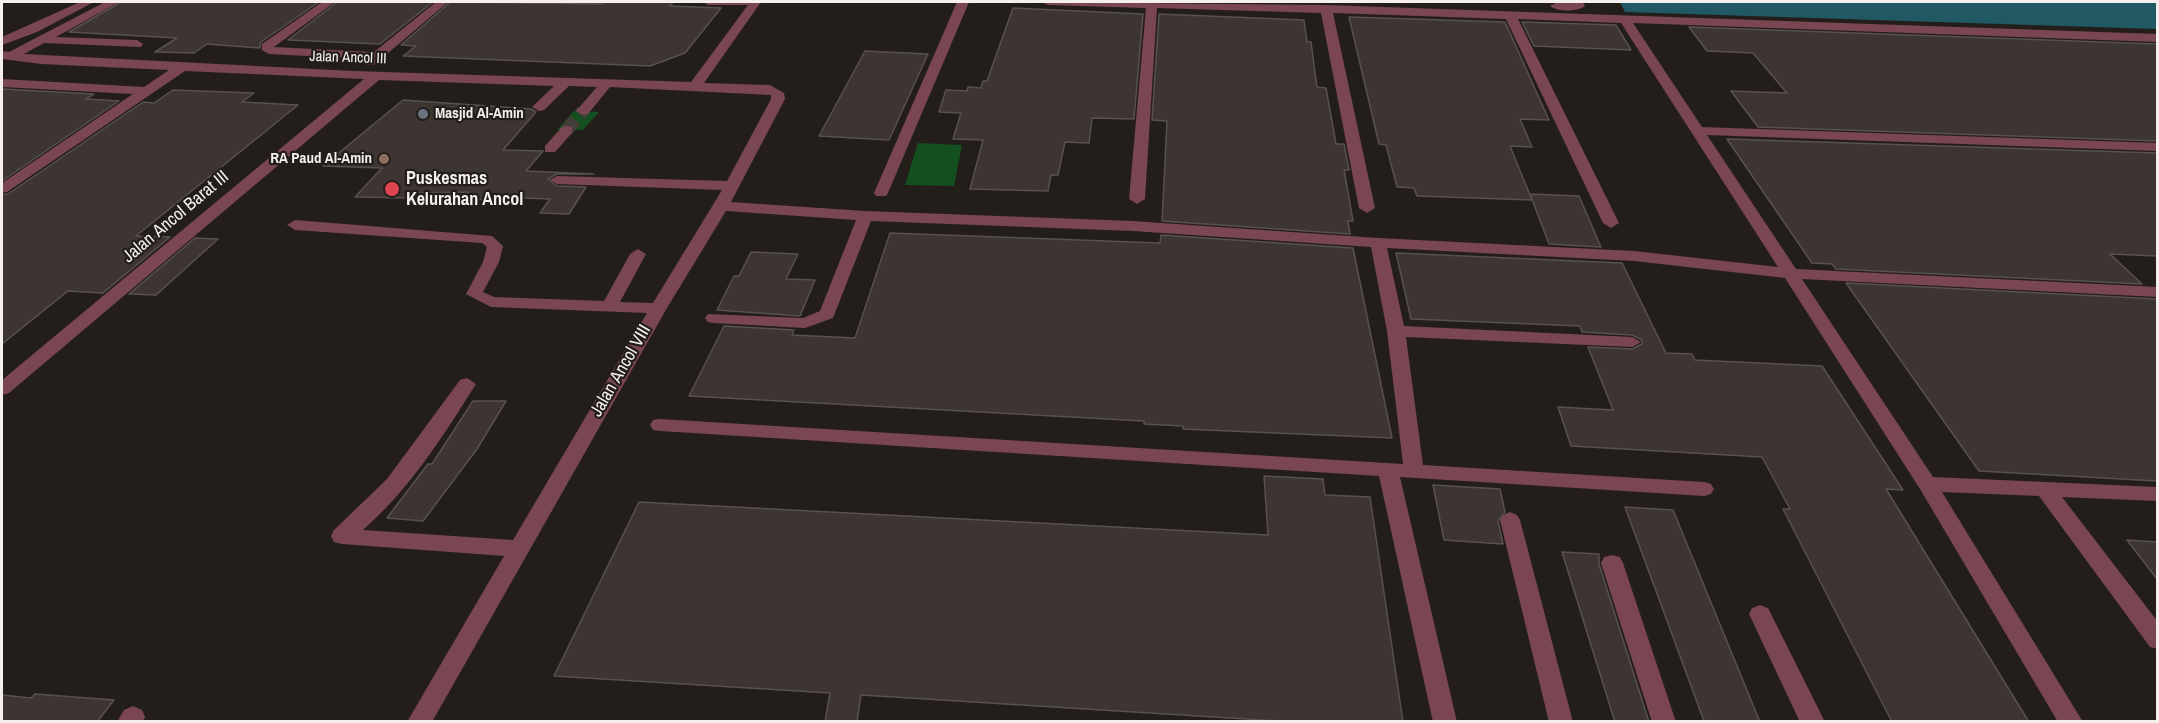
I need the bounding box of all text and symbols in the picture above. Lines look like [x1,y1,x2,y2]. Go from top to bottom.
street label: Jalan Ancol III [309,48,387,68]
place label: Masjid Al-Amin [435,105,524,123]
marker: Masjid Al-Amin [416,107,430,121]
place label: RA Paud Al-Amin [270,150,372,168]
marker: RA Paud Al-Amin [377,152,391,166]
street label: Jalan Ancol Barat III [118,166,234,268]
place label: Puskesmas Kelurahan Ancol [406,168,523,210]
marker: Puskesmas Kelurahan Ancol [383,180,401,198]
street label: Jalan Ancol VIII [586,321,656,421]

